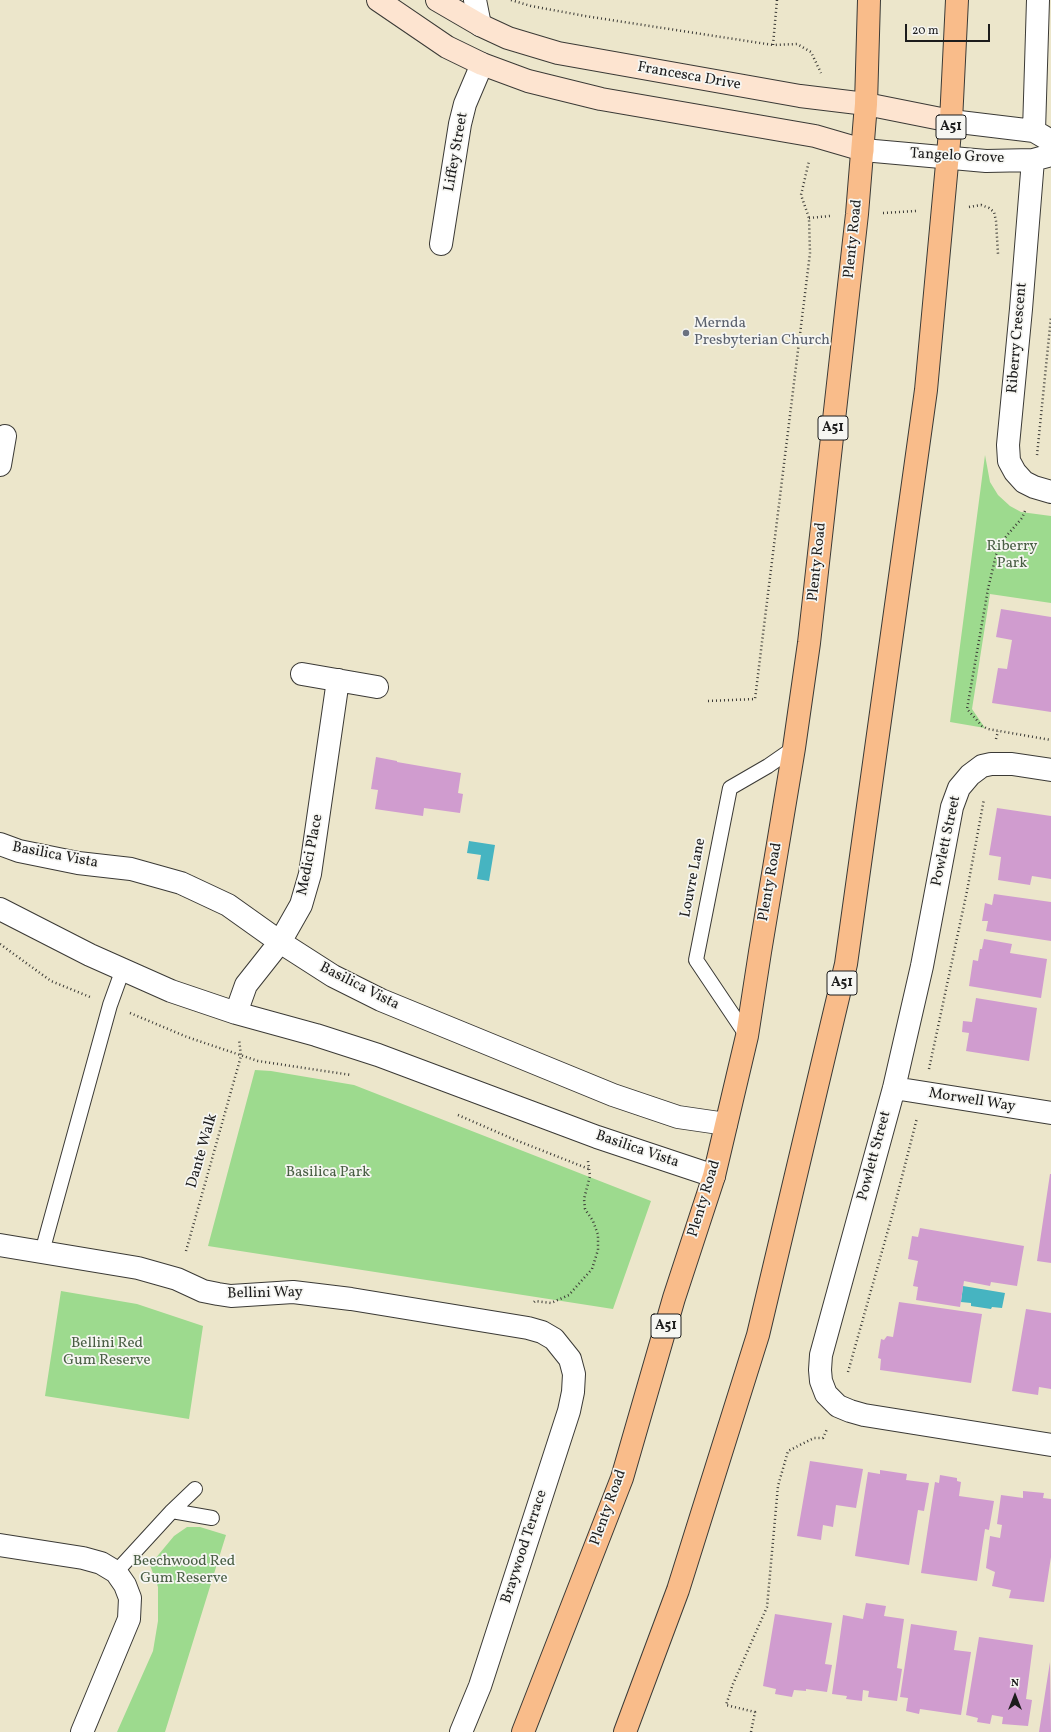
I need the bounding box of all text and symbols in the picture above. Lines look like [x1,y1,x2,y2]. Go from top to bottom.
scale bar [907,16,992,42]
text: 20 m [912,23,939,39]
street label: Francesca Drive [636,59,742,95]
street label: Liffey Street [441,111,473,193]
road number: A51 [936,115,966,139]
street label: Tangelo Grove [909,146,1005,168]
street label: Plenty Road [841,199,867,279]
street label: Riberry Crescent [1004,282,1032,394]
place label: Mernda Presbyterian Church [694,315,830,350]
marker: Mernda Presbyterian Church [681,328,691,338]
road number: A51 [818,416,848,440]
street label: Plenty Road [805,522,831,602]
park label: Riberry Park [987,538,1037,573]
street label: Powlett Street [929,794,965,888]
street label: Medici Place [294,813,328,897]
street label: Louvre Lane [677,837,711,919]
street label: Basilica Vista [11,839,99,873]
street label: Plenty Road [755,841,787,923]
street label: Basilica Vista [316,959,402,1015]
road number: A51 [827,971,857,995]
street label: Morwell Way [927,1085,1017,1117]
street label: Powlett Street [854,1109,896,1203]
street label: Dante Walk [184,1112,222,1190]
street label: Basilica Vista [593,1127,681,1173]
street label: Plenty Road [685,1158,725,1240]
park label: Basilica Park [286,1164,370,1182]
street label: Bellini Way [227,1284,303,1304]
road number: A51 [651,1314,681,1338]
park label: Bellini Red Gum Reserve [63,1335,151,1370]
street label: Plenty Road [587,1468,631,1548]
street label: Braywood Terrace [498,1488,552,1606]
park label: Beechwood Red Gum Reserve [133,1553,235,1588]
north arrow [995,1676,1035,1716]
text: N [1011,1676,1019,1691]

